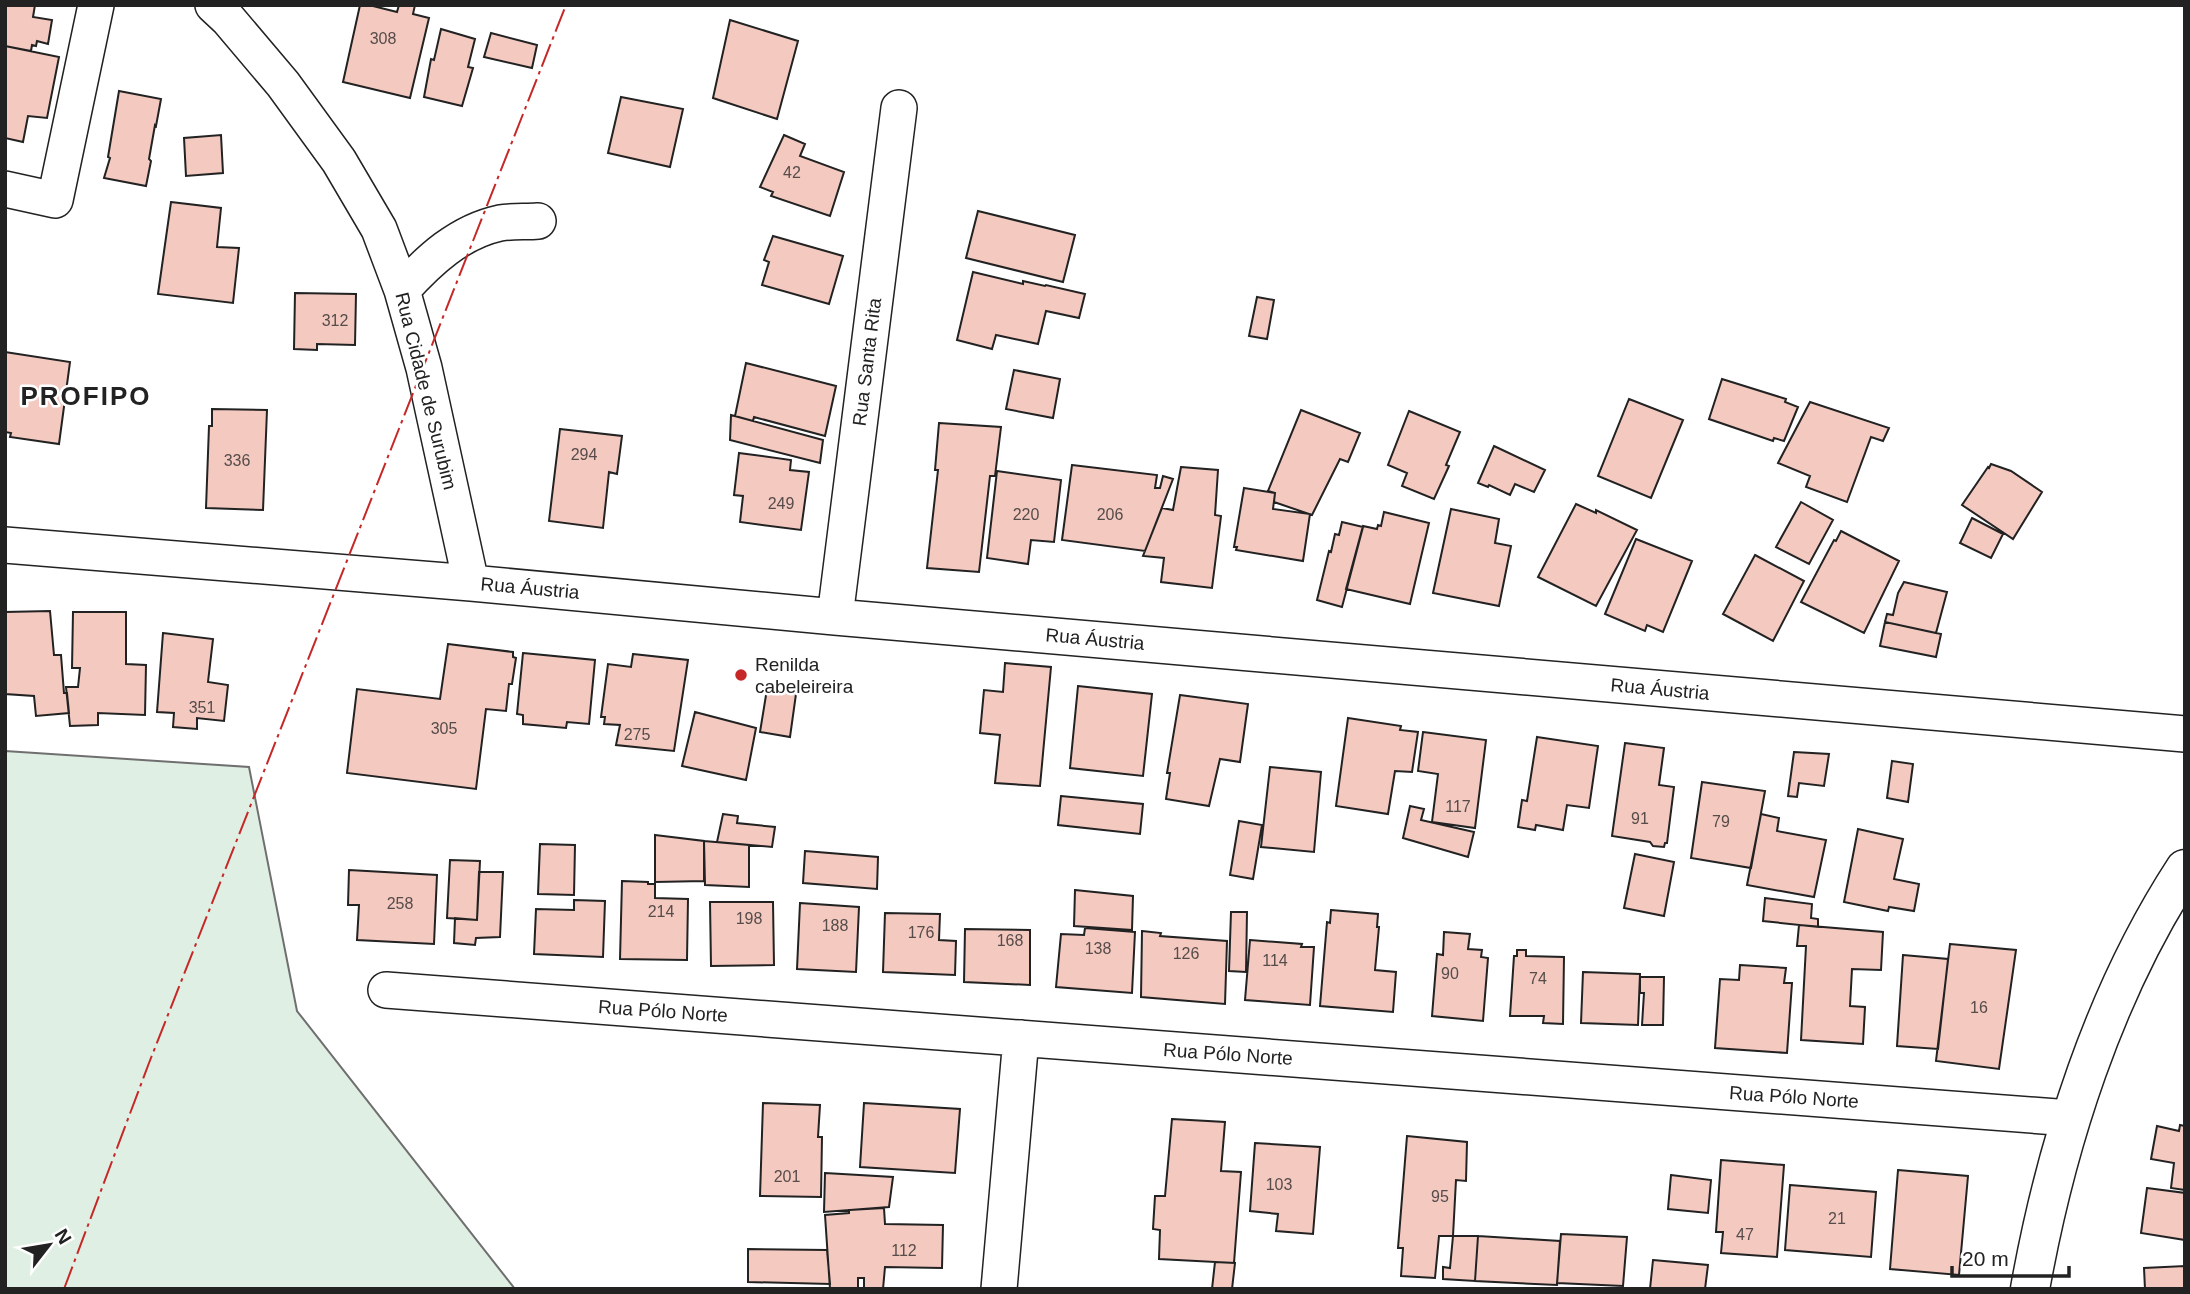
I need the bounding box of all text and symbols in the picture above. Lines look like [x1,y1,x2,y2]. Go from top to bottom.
house number: 308 [370,30,396,47]
house number: 42 [783,164,801,181]
street label: Rua Cidade de Surubim [391,290,461,492]
street label: Rua Santa Rita [849,296,885,427]
house number: 312 [322,312,348,329]
district label: PROFIPO [20,381,152,411]
house number: 294 [571,446,597,463]
house number: 336 [224,452,250,469]
house number: 249 [768,495,794,512]
house number: 220 [1013,506,1039,523]
house number: 206 [1097,506,1123,523]
street label: Rua Áustria [480,573,581,603]
street label: Rua Áustria [1045,624,1146,654]
place label: Renilda cabeleireira [755,654,854,697]
marker: Renilda cabeleireira [733,667,749,683]
street label: Rua Áustria [1610,674,1711,704]
house number: 351 [189,699,215,716]
house number: 305 [431,720,457,737]
house number: 275 [624,726,650,743]
house number: 117 [1445,798,1471,815]
house number: 91 [1631,810,1649,827]
house number: 79 [1712,813,1730,830]
house number: 258 [387,895,413,912]
house number: 214 [648,903,674,920]
house number: 198 [736,910,762,927]
house number: 188 [822,917,848,934]
house number: 176 [908,924,934,941]
house number: 168 [997,932,1023,949]
house number: 138 [1085,940,1111,957]
house number: 126 [1173,945,1199,962]
house number: 114 [1262,952,1288,969]
house number: 90 [1441,965,1459,982]
house number: 74 [1529,970,1547,987]
street label: Rua Pólo Norte [597,996,729,1026]
house number: 16 [1970,999,1988,1016]
street label: Rua Pólo Norte [1162,1039,1294,1069]
street label: Rua Pólo Norte [1728,1082,1860,1112]
house number: 201 [774,1168,800,1185]
house number: 103 [1266,1176,1292,1193]
house number: 95 [1431,1188,1449,1205]
north arrow [14,1210,84,1280]
house number: 21 [1828,1210,1846,1227]
text: N [51,1225,76,1248]
house number: 47 [1736,1226,1754,1243]
scale bar [1952,1234,2069,1278]
house number: 112 [891,1242,917,1259]
text: 20 m [1962,1247,2009,1270]

